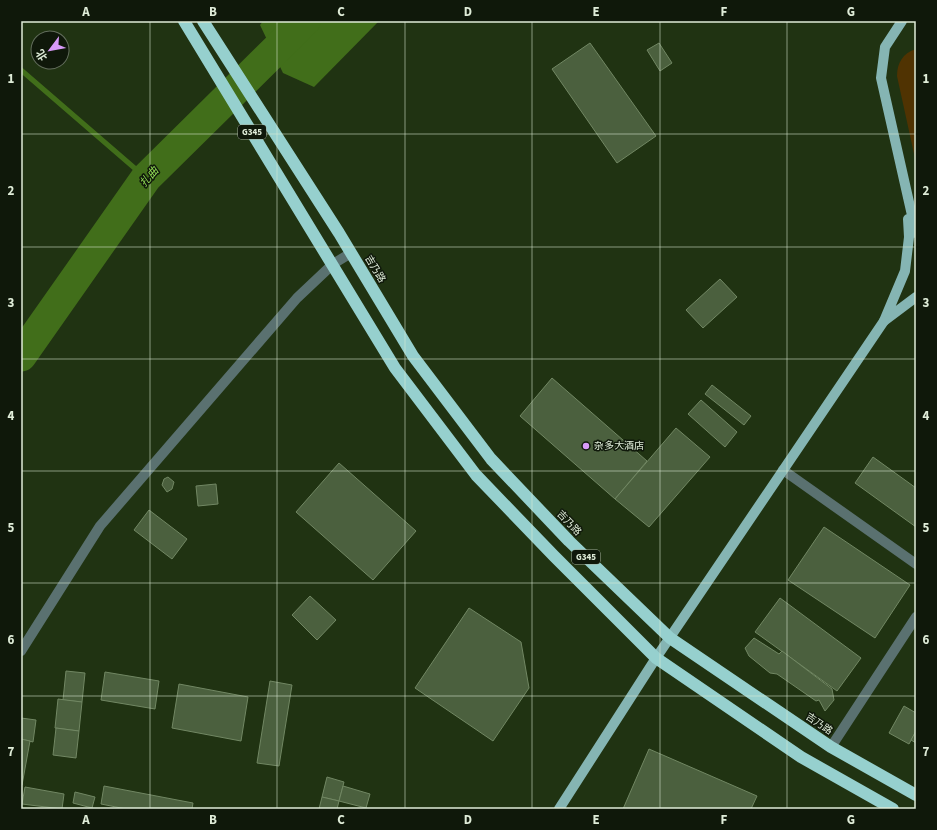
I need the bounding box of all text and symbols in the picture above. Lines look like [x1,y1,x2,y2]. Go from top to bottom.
text: A [81,3,90,21]
text: B [209,3,217,21]
text: C [337,3,345,21]
text: D [464,3,472,21]
text: E [592,3,600,21]
text: F [721,3,728,21]
text: G [847,3,855,21]
north arrow [30,30,70,70]
text: 北 [33,46,51,64]
text: 1 [8,70,15,88]
text: 1 [923,70,930,88]
road number: G345 [238,125,266,139]
water label: 扎曲 [136,163,163,190]
text: 2 [8,182,15,200]
text: 2 [923,182,930,200]
street label: 吉乃路 [361,253,389,285]
text: 3 [8,294,15,312]
text: 3 [923,294,930,312]
text: 4 [8,407,15,425]
text: 4 [923,407,930,425]
place label: 杂多大酒店 [594,439,644,453]
marker: 杂多大酒店 [581,441,591,451]
street label: 吉乃路 [554,507,584,539]
text: 5 [8,519,15,537]
text: 5 [923,519,930,537]
road number: G345 [572,550,600,564]
text: 6 [8,631,15,649]
text: 6 [923,631,930,649]
street label: 吉乃路 [803,710,835,738]
text: 7 [8,743,15,761]
text: 7 [923,743,930,761]
text: A [81,811,90,829]
text: B [209,811,217,829]
text: C [337,811,345,829]
text: D [464,811,472,829]
text: E [592,811,600,829]
text: F [721,811,728,829]
text: G [847,811,855,829]

